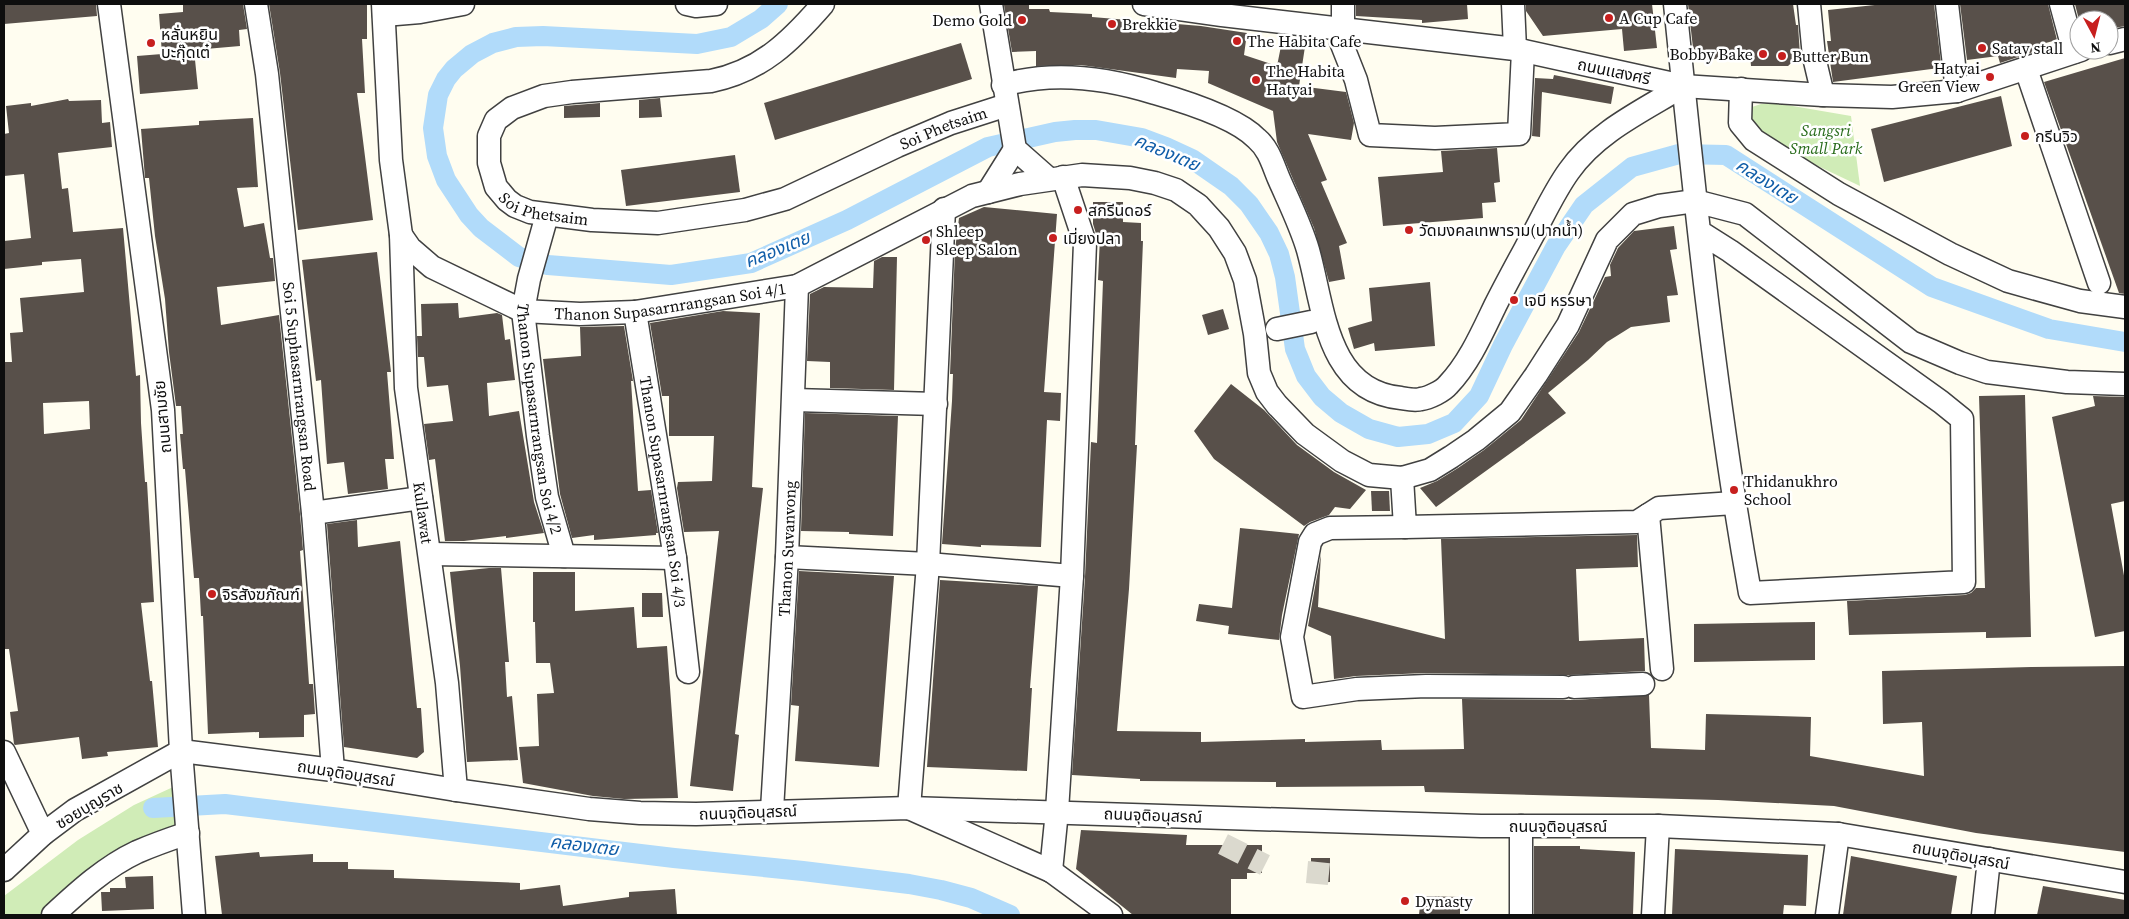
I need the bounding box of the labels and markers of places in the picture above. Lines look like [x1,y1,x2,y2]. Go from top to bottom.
place label: A Cup Cafe [1619,7,1697,29]
place label: Demo Gold [932,9,1012,31]
marker: A Cup Cafe [1603,12,1615,24]
place label: Brekkie [1122,13,1177,35]
marker: Demo Gold [1016,14,1028,26]
marker: Brekkie [1106,18,1118,30]
place label: หลั่นหยิน บะกุ๊ดเต๋ [161,23,218,63]
place label: The Habita Cafe [1247,30,1362,52]
marker: The Habita Cafe [1231,35,1243,47]
marker: หลั่นหยิน บะกุ๊ดเต๋ [145,37,157,49]
place label: Satay stall [1992,37,2063,59]
marker: Satay stall [1976,42,1988,54]
place label: Bobby Bake [1669,43,1753,65]
place label: Butter Bun [1792,45,1869,67]
marker: Bobby Bake [1757,48,1769,60]
marker: Butter Bun [1776,50,1788,62]
place label: Hatyai Green View [1898,57,1981,97]
place label: The Habita Hatyai [1266,60,1346,100]
marker: Hatyai Green View [1984,71,1996,83]
marker: The Habita Hatyai [1250,74,1262,86]
place label: กรีนวิว [2035,125,2078,147]
marker: กรีนวิว [2019,130,2031,142]
place label: สกรีนดอร์ [1088,199,1152,221]
marker: สกรีนดอร์ [1072,204,1084,216]
place label: วัดมงคลเทพาราม(ปากน้ำ) [1419,219,1583,241]
place label: Shleep Sleep Salon [936,220,1018,260]
marker: วัดมงคลเทพาราม(ปากน้ำ) [1403,224,1415,236]
place label: เมี่ยงปลา [1063,227,1121,249]
marker: เมี่ยงปลา [1047,232,1059,244]
marker: Shleep Sleep Salon [920,234,932,246]
place label: เจบี หรรษา [1524,289,1592,311]
marker: เจบี หรรษา [1508,294,1520,306]
place label: Thidanukhro School [1744,470,1838,510]
marker: Thidanukhro School [1728,484,1740,496]
place label: จิรสังฆภัณฑ์ [222,583,300,605]
marker: จิรสังฆภัณฑ์ [206,588,218,600]
place label: Dynasty [1415,890,1474,912]
marker: Dynasty [1399,895,1411,907]

